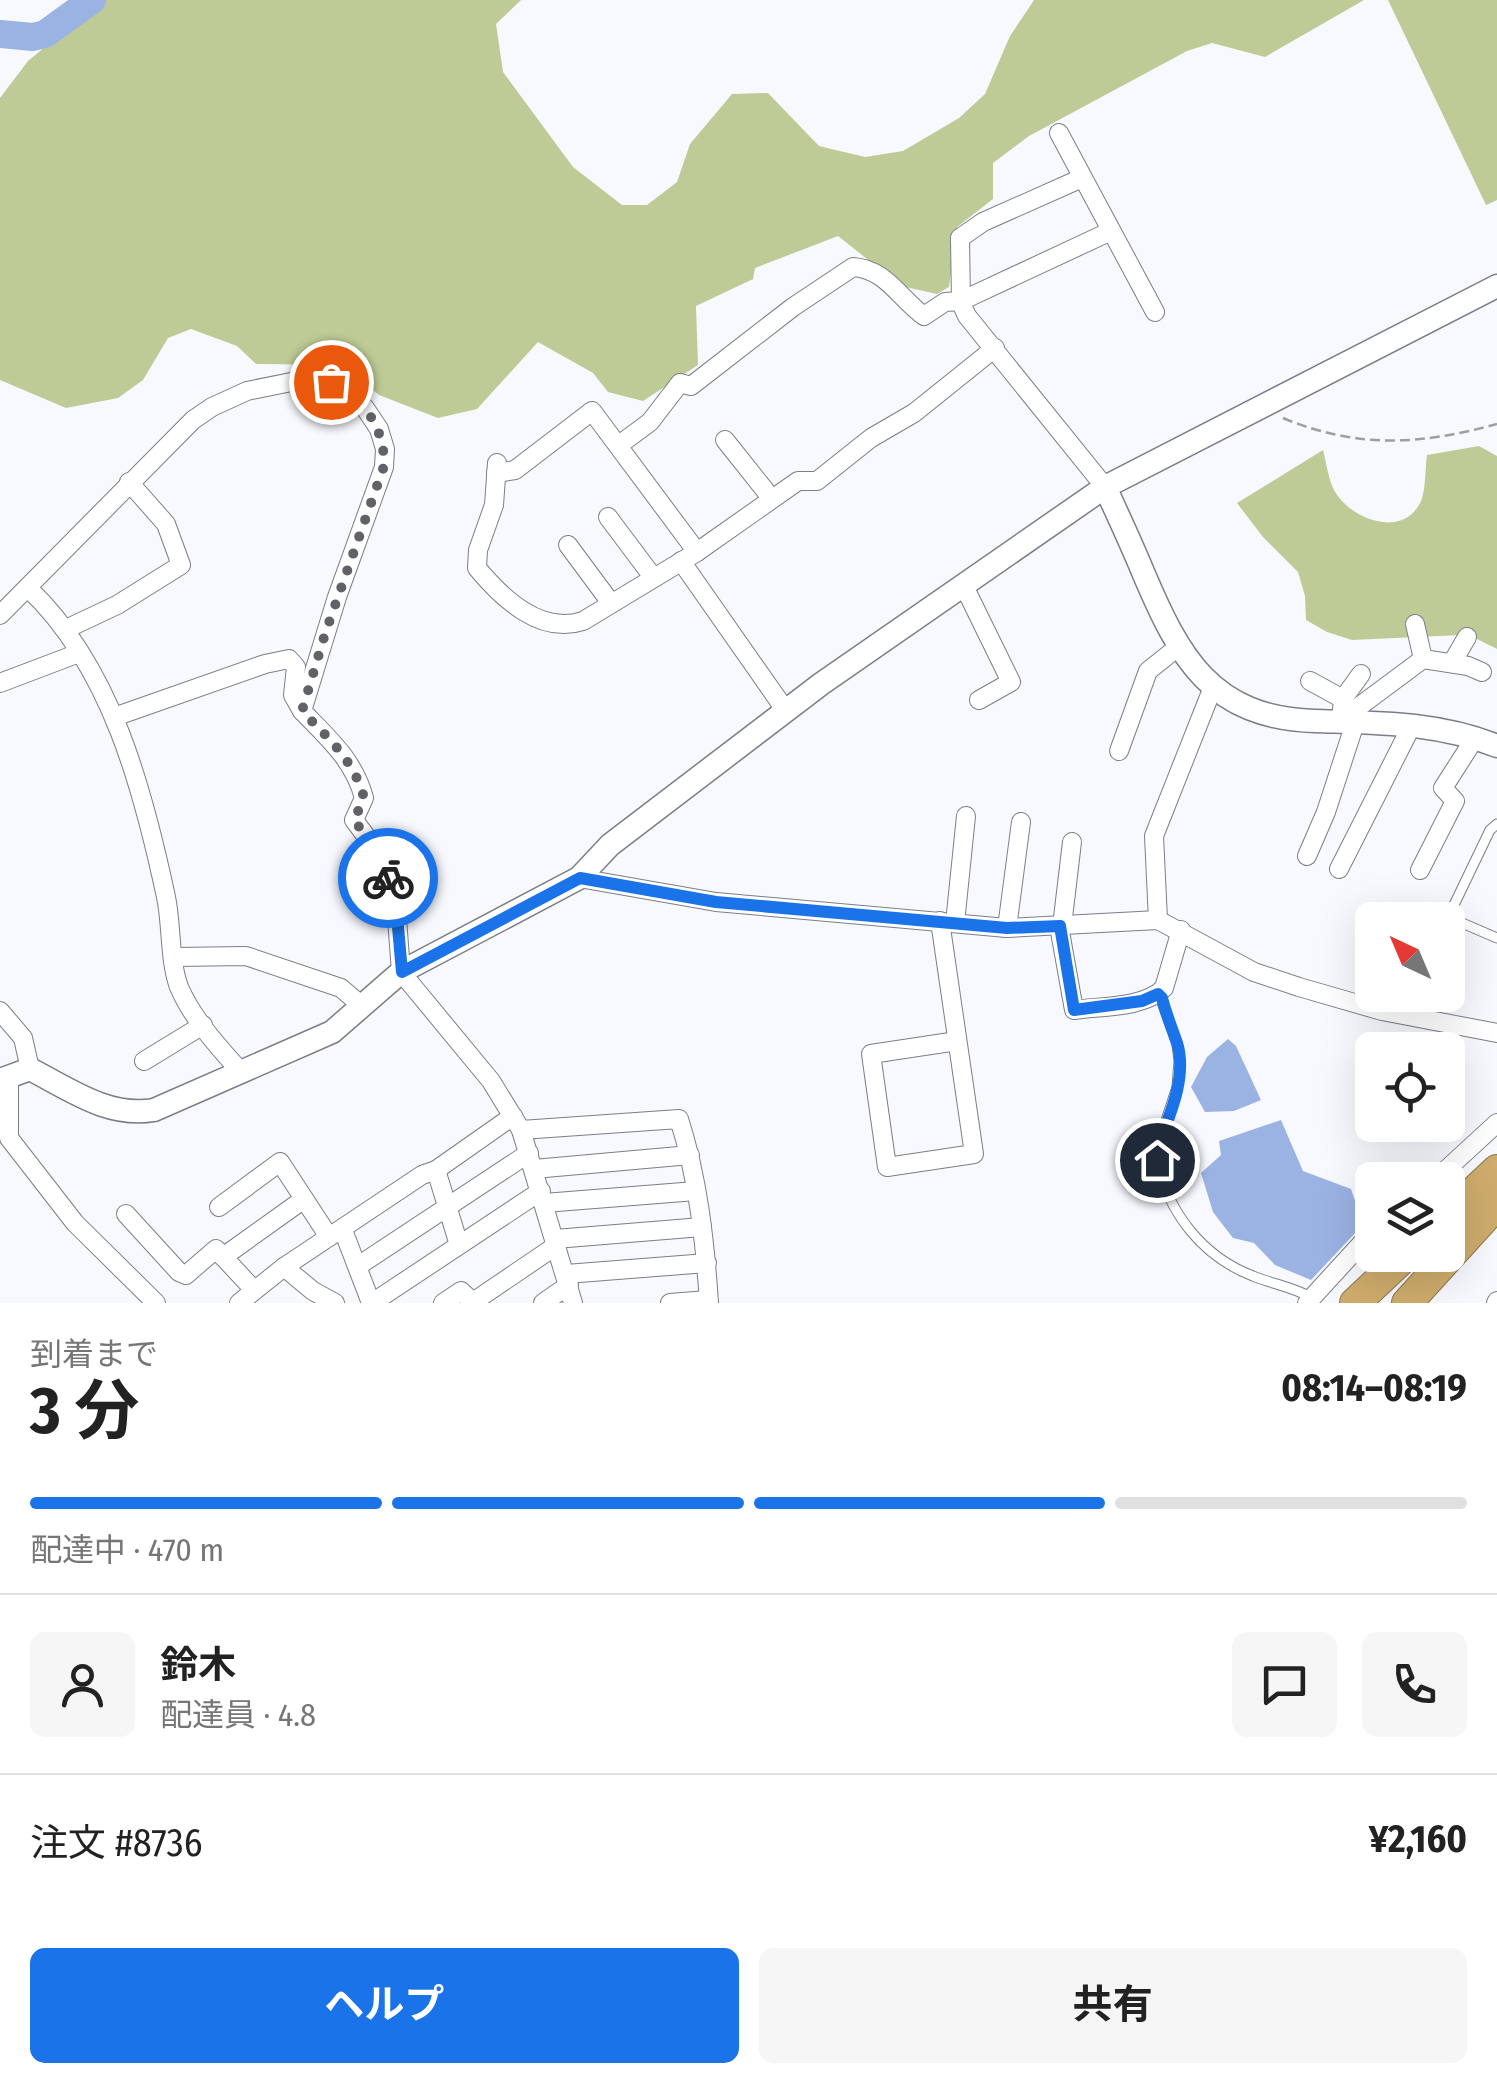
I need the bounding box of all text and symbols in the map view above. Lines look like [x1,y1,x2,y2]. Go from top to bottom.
pin [289,340,374,425]
icon: bag [304,355,359,410]
courier [338,828,438,928]
icon: bike [361,851,416,906]
north arrow [1355,902,1465,1012]
map controls [1355,902,1465,1272]
button: locate [1355,1032,1465,1142]
pin [1115,1118,1200,1203]
icon: home [1130,1133,1185,1188]
button: layers [1355,1162,1465,1272]
text: 到着まで [30,1335,158,1373]
text: 08:14–08:19 [1281,1365,1467,1411]
text: 3 分 [30,1372,139,1450]
text: 配達中 · 470 m [30,1531,224,1569]
button: person [30,1632,135,1737]
button: chat [1232,1632,1337,1737]
button: phone [1362,1632,1467,1737]
text: 鈴木 [160,1642,236,1688]
text: 配達員 · 4.8 [160,1696,316,1734]
text: ¥2,160 [1369,1816,1467,1862]
text: 注文 #8736 [30,1820,202,1866]
button: ヘルプ [30,1948,739,2063]
button: 共有 [759,1948,1467,2063]

